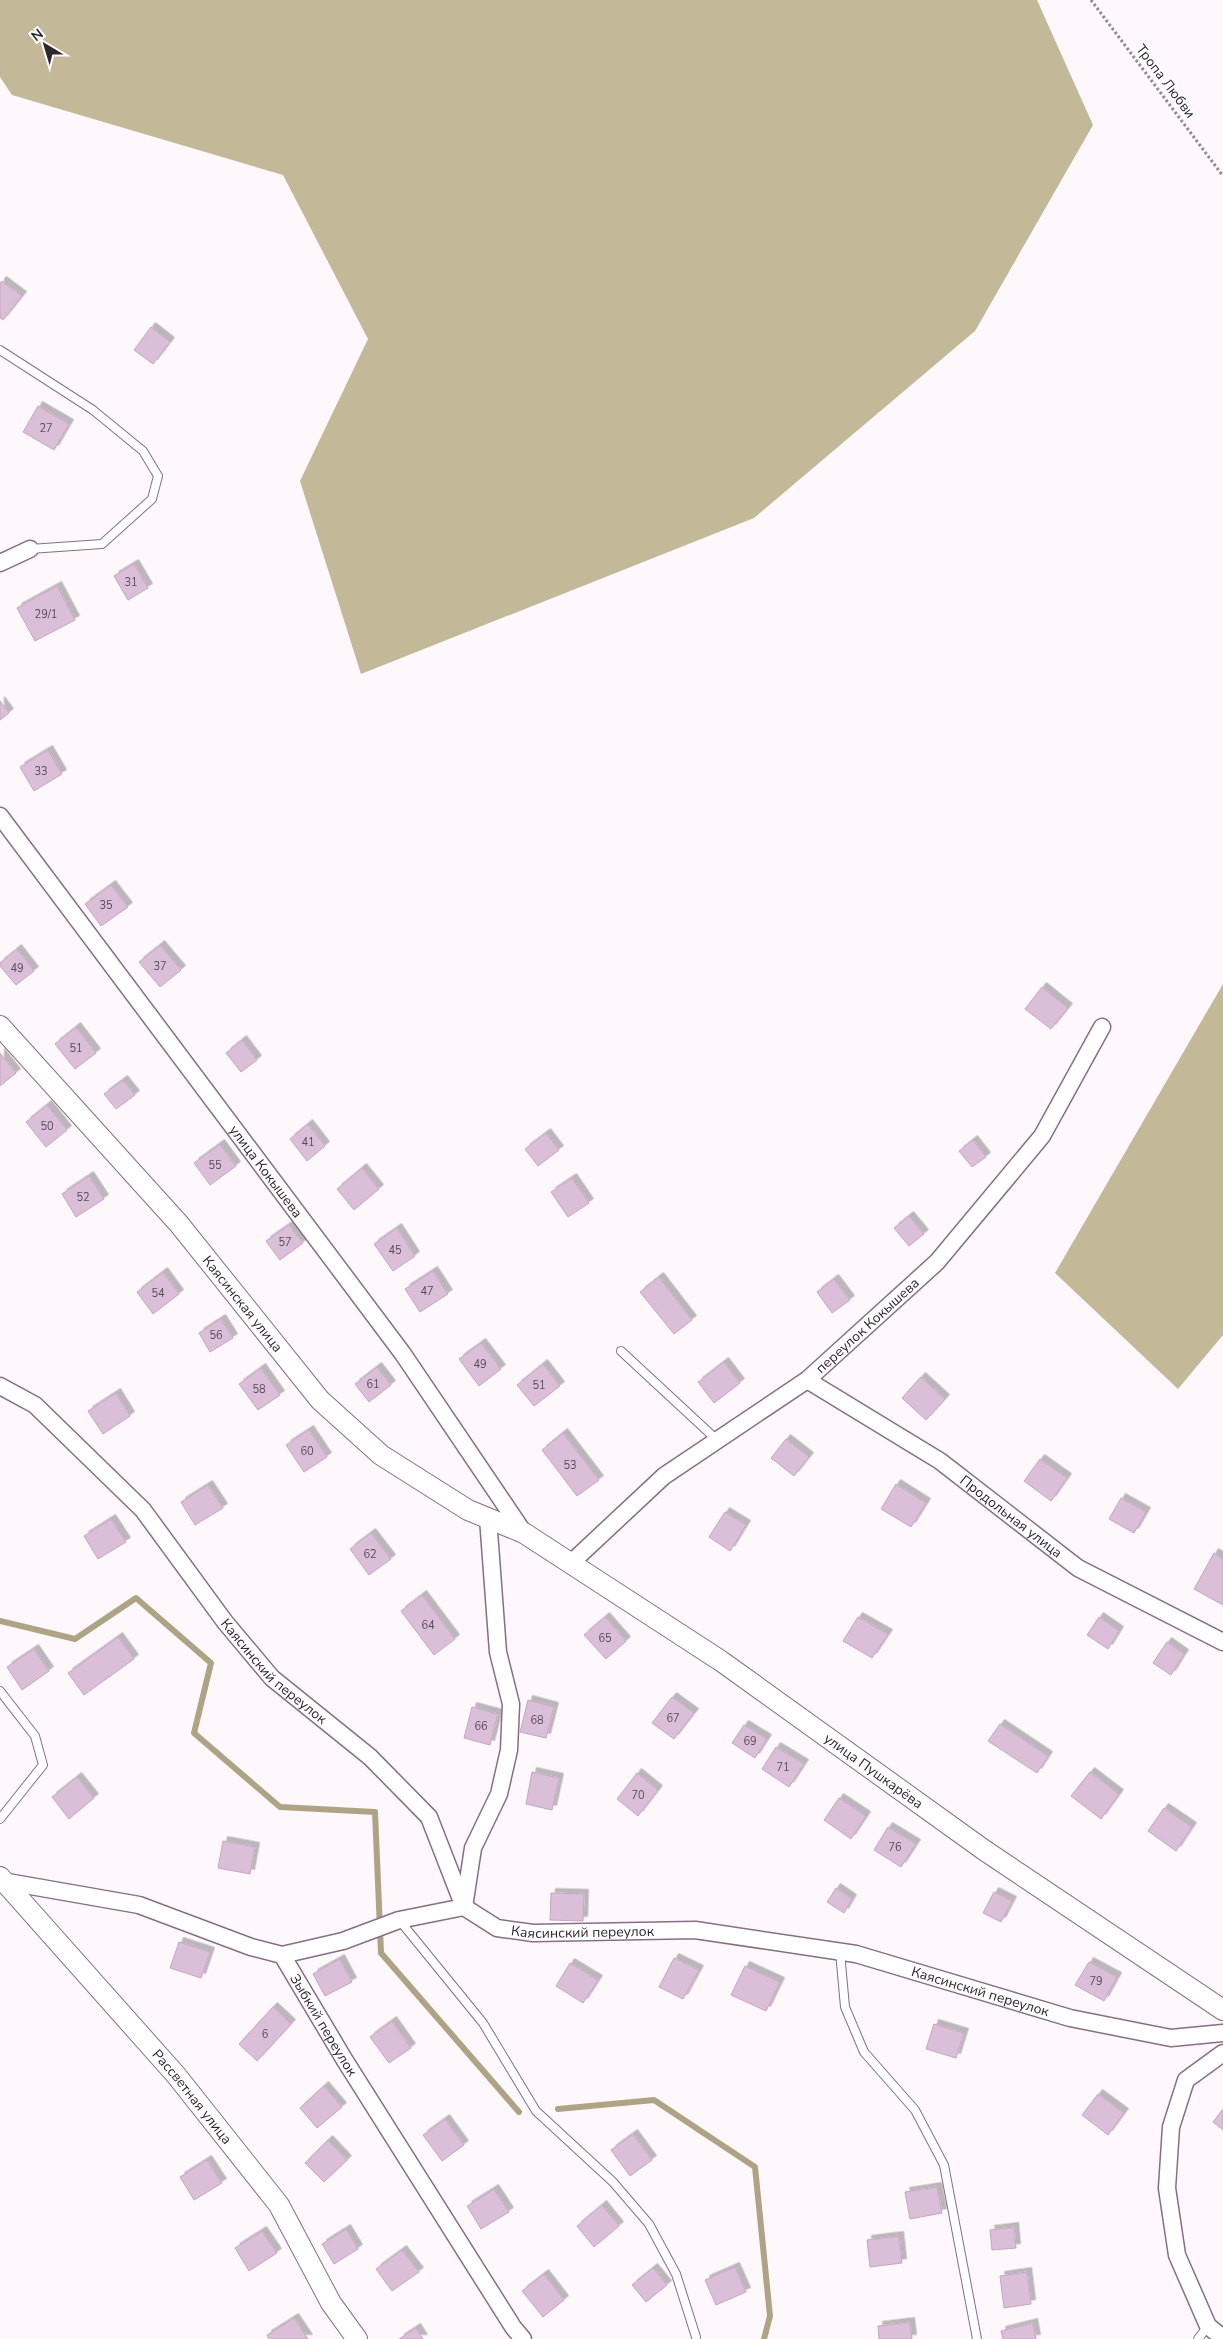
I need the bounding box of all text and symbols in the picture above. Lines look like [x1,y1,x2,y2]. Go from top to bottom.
north arrow [20,20,70,70]
text: N [27,24,47,46]
street label: Тропа Любви [1132,41,1200,122]
house number: 27 [39,421,53,436]
house number: 31 [124,575,138,590]
house number: 29/1 [35,607,57,622]
house number: 33 [34,764,48,779]
house number: 35 [99,898,113,913]
house number: 37 [153,959,167,974]
house number: 49 [10,961,24,976]
house number: 51 [69,1041,83,1056]
house number: 50 [40,1119,54,1134]
street label: улица Кокышева [225,1121,307,1222]
house number: 41 [301,1135,315,1150]
house number: 55 [208,1158,222,1173]
house number: 52 [76,1190,90,1205]
house number: 57 [278,1235,292,1250]
house number: 45 [388,1243,402,1258]
street label: Каясинская улица [198,1252,287,1356]
street label: переулок Кокышева [812,1274,924,1378]
house number: 47 [420,1284,434,1299]
house number: 54 [151,1286,165,1301]
house number: 56 [209,1328,223,1343]
house number: 49 [473,1357,487,1372]
house number: 61 [366,1377,380,1392]
house number: 51 [532,1378,546,1393]
house number: 58 [252,1382,266,1397]
house number: 60 [300,1444,314,1459]
house number: 53 [563,1458,577,1473]
street label: Продольная улица [956,1471,1066,1562]
house number: 62 [363,1547,377,1562]
street label: Каясинский переулок [216,1615,331,1729]
house number: 64 [421,1618,435,1633]
house number: 65 [598,1631,612,1646]
house number: 67 [666,1711,680,1726]
house number: 68 [530,1713,544,1728]
house number: 66 [474,1719,488,1734]
street label: улица Пушкарёва [820,1729,927,1813]
house number: 69 [743,1734,757,1749]
house number: 71 [776,1760,790,1775]
house number: 70 [631,1788,645,1803]
house number: 76 [888,1840,902,1855]
street label: Каясинский переулок [510,1921,655,1943]
street label: Каясинский переулок [909,1962,1052,2021]
street label: Зыбкий переулок [285,1970,362,2080]
house number: 79 [1089,1974,1103,1989]
house number: 6 [262,2027,269,2042]
street label: Рассветная улица [148,2046,236,2148]

